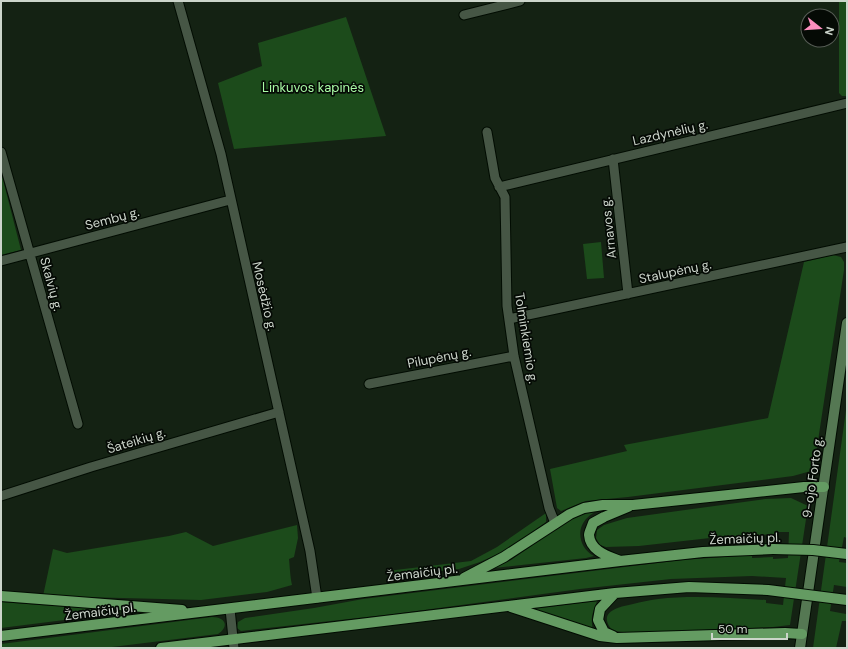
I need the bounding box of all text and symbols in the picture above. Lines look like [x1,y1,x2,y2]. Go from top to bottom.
north arrow [800,8,840,48]
text: N [822,25,837,37]
park label: Linkuvos kapinės [262,79,364,96]
street label: Lazdynėlių g. [631,115,710,149]
street label: Arnavos g. [597,196,620,260]
street label: Sembų g. [83,203,141,234]
street label: Stalupėnų g. [637,255,713,287]
street label: Skalvių g. [36,256,67,313]
street label: Mosėdžio g. [248,260,281,333]
street label: Tolminkiemio g. [511,291,542,385]
street label: Pilupėnų g. [406,343,473,372]
street label: Šateikių g. [105,423,168,457]
street label: 9-ojo Forto g. [798,435,827,519]
street label: Žemaičių pl. [709,529,781,548]
street label: Žemaičių pl. [386,560,459,585]
street label: Žemaičių pl. [64,599,137,624]
scale bar [712,615,787,641]
text: 50 m [718,621,747,637]

